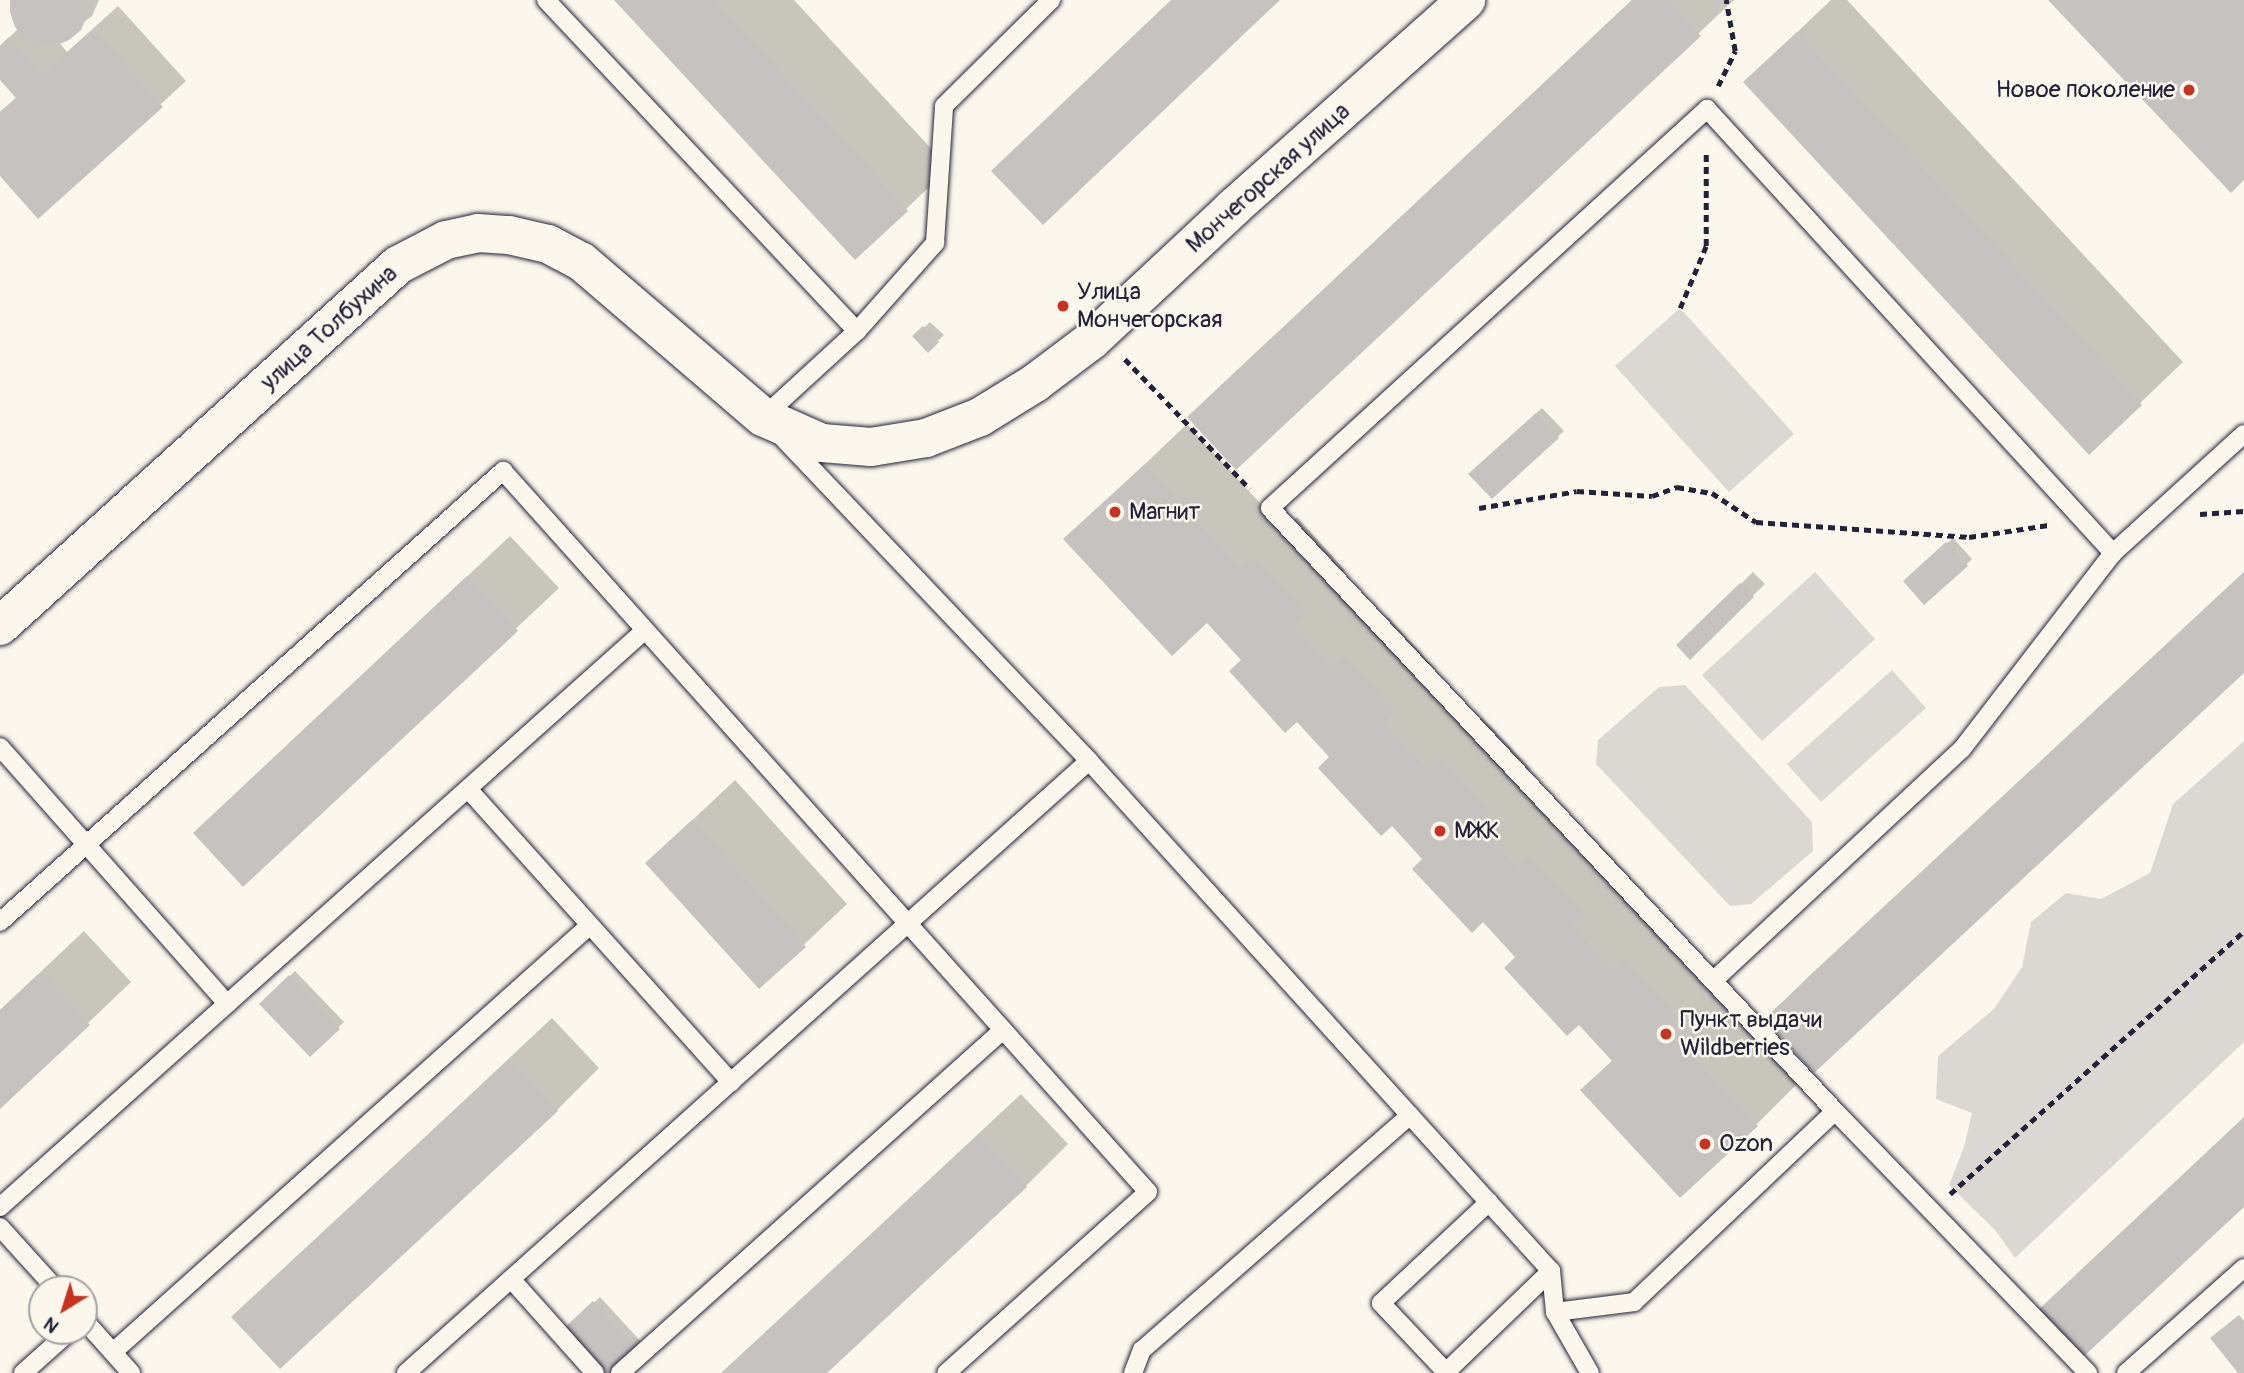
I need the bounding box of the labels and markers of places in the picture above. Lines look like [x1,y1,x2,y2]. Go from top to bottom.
place label: Новое поколение [1996,76,2175,104]
marker: Новое поколение [2181,82,2197,98]
place label: Улица Мончегорская [1077,278,1223,334]
marker: Улица Мончегорская [1055,298,1071,314]
place label: Магнит [1129,498,1200,526]
marker: Магнит [1107,504,1123,520]
place label: МЖК [1454,817,1499,845]
marker: МЖК [1432,823,1448,839]
place label: Пункт выдачи Wildberries [1680,1006,1822,1062]
marker: Пункт выдачи Wildberries [1658,1026,1674,1042]
place label: Ozon [1719,1130,1773,1158]
marker: Ozon [1697,1136,1713,1152]

